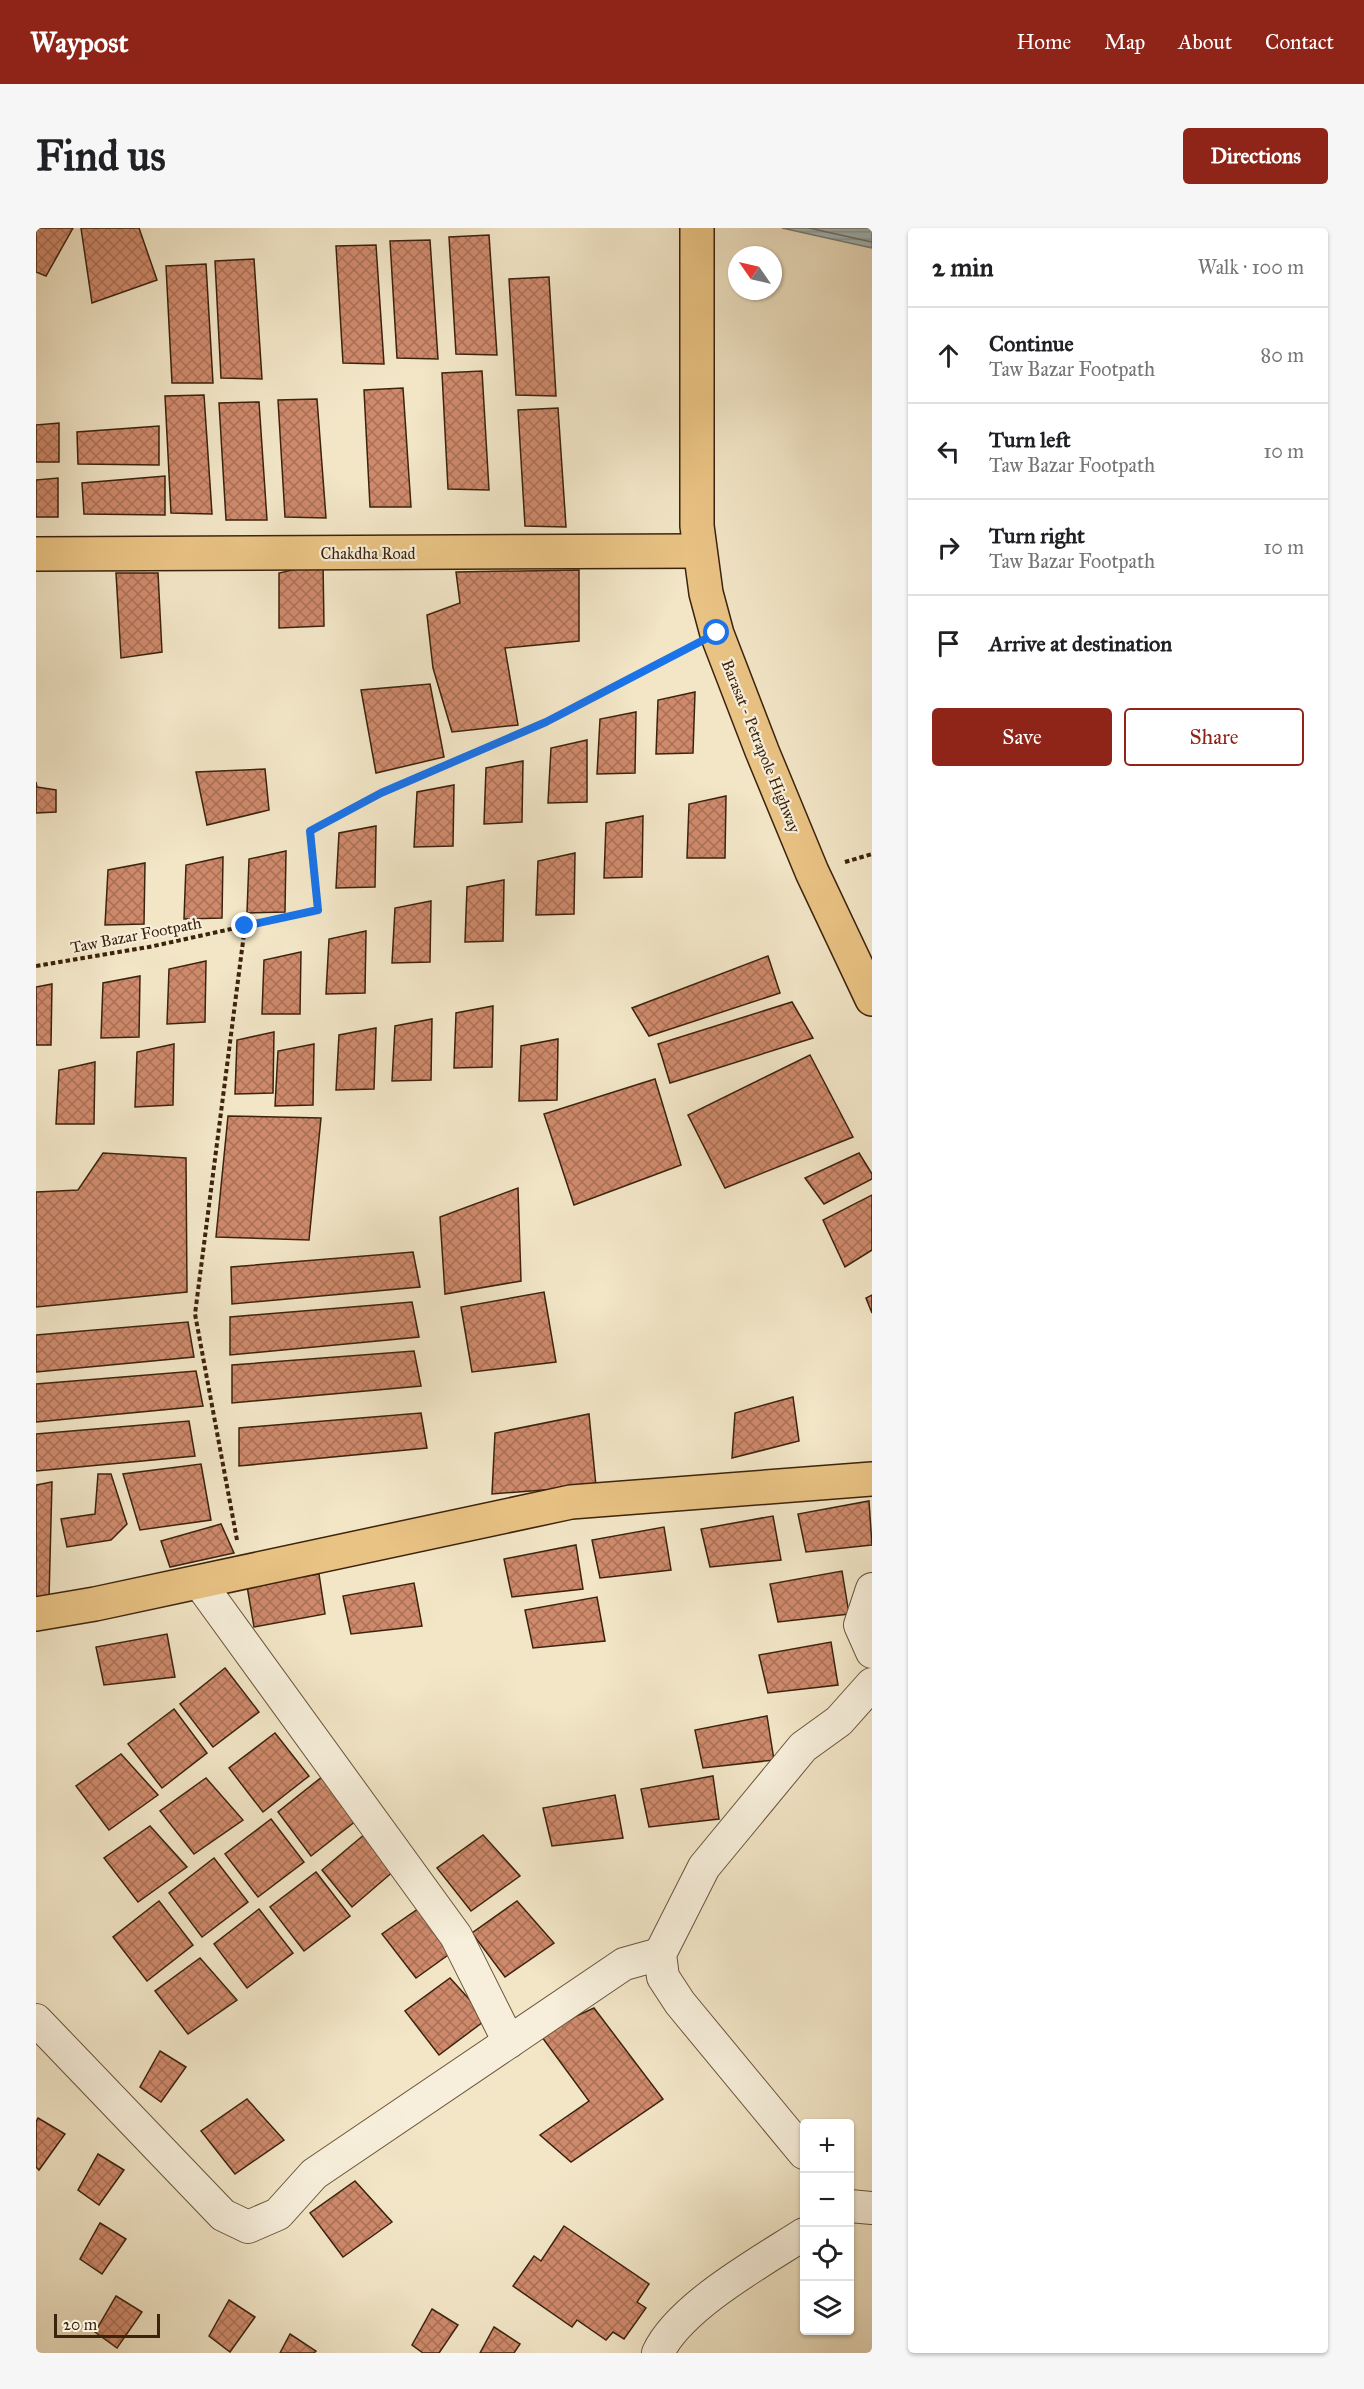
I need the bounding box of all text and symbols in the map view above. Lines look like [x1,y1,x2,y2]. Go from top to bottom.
text: Waypost [30,25,128,60]
text: Home [1016,29,1071,55]
text: Map [1104,29,1145,55]
text: About [1178,29,1232,55]
text: Contact [1265,29,1334,55]
button: Directions [1183,128,1328,184]
text: Find us [36,130,166,182]
north arrow [728,246,782,300]
text: 2 min [932,251,993,283]
text: Walk · 100 m [1198,255,1304,279]
text: Continue [989,330,1074,357]
icon: ahead [932,339,965,372]
text: 80 m [1261,343,1304,367]
text: Taw Bazar Footpath [989,357,1155,381]
text: Turn left [989,426,1071,453]
icon: left [932,435,965,468]
text: 10 m [1263,439,1304,463]
text: Taw Bazar Footpath [989,453,1155,477]
text: Turn right [989,522,1085,549]
icon: right [932,531,965,564]
text: 10 m [1263,535,1304,559]
street label: Chakdha Road [320,544,416,563]
text: Taw Bazar Footpath [989,549,1155,573]
route start [703,619,729,645]
icon: arrive [932,627,965,660]
text: Arrive at destination [989,630,1172,657]
street label: Barasat - Petrapole Highway [717,657,805,836]
button: Save [932,708,1112,766]
button: Share [1124,708,1304,766]
route end [231,912,257,938]
street label: Taw Bazar Footpath [69,913,203,957]
map controls [800,2119,854,2335]
button: + [800,2119,854,2173]
button: − [800,2173,854,2227]
button: locate [800,2227,854,2281]
button: layers [800,2281,854,2335]
scale bar [54,2311,160,2338]
text: 20 m [63,2315,97,2334]

